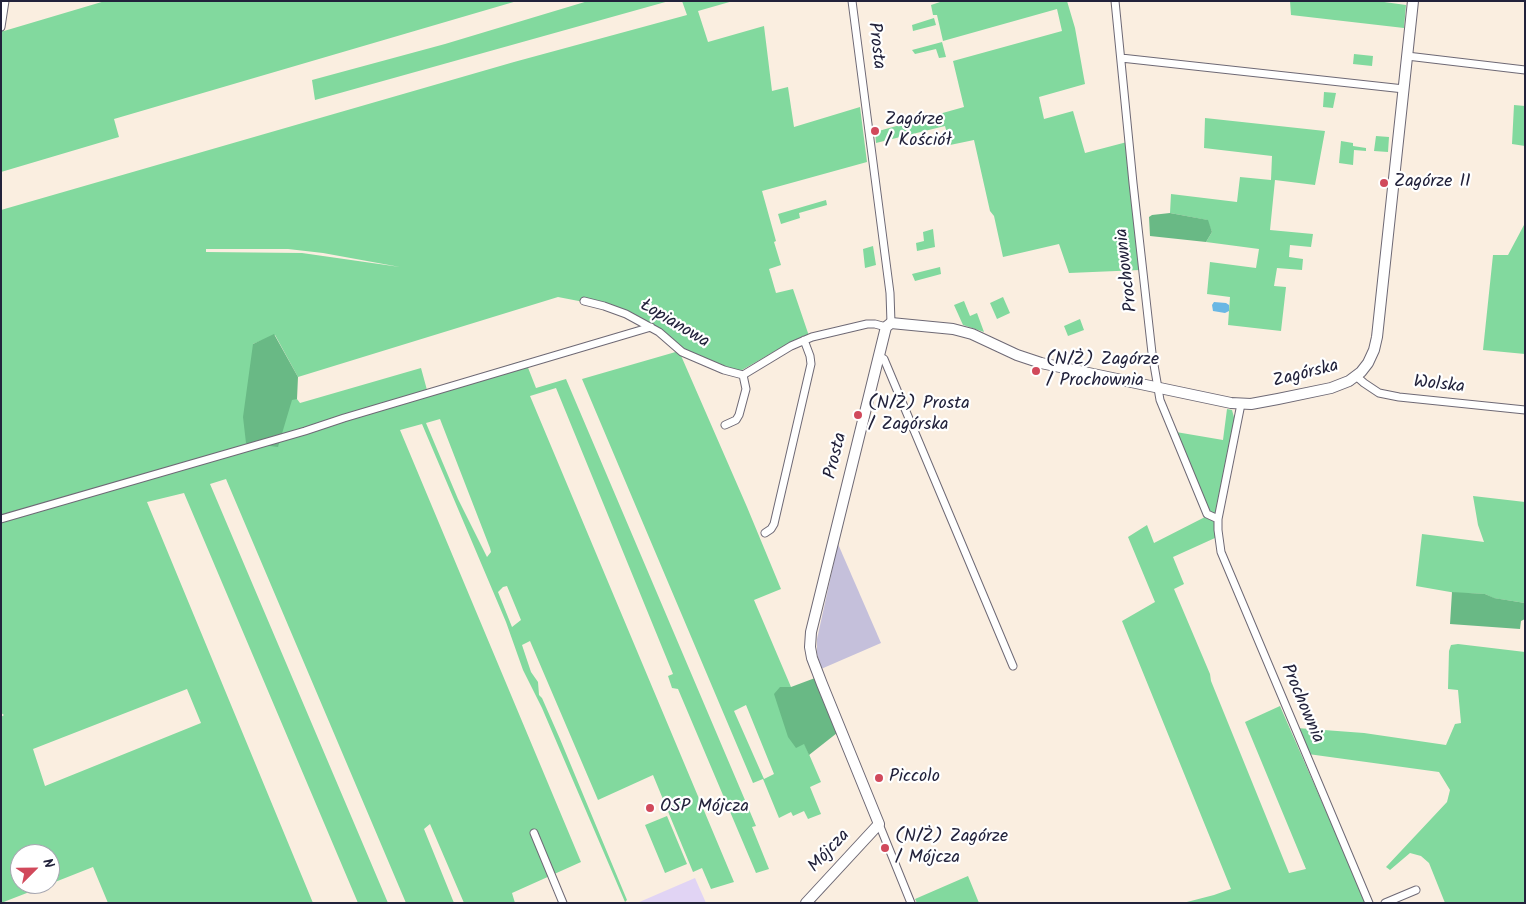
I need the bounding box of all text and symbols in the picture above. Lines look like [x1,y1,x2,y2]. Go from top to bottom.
street label: Prosta [861,21,889,71]
place label: Zagórze / Kościół [885,110,952,152]
marker: Zagórze / Kościół [869,125,881,137]
place label: Zagórze II [1394,172,1471,194]
marker: Zagórze II [1378,177,1390,189]
street label: Prochownia [1112,227,1144,313]
street label: Łopianowa [635,296,713,354]
place label: (N/Ż) Zagórze / Prochownia [1046,350,1159,392]
street label: Zagórska [1271,356,1341,394]
marker: (N/Ż) Zagórze / Prochownia [1030,365,1042,377]
street label: Wolska [1412,373,1466,399]
place label: (N/Ż) Prosta / Zagórska [868,394,970,436]
marker: (N/Ż) Prosta / Zagórska [852,409,864,421]
street label: Prosta [821,431,853,481]
street label: Prochownia [1275,661,1327,747]
place label: Piccolo [889,767,940,789]
marker: Piccolo [873,772,885,784]
place label: OSP Mójcza [660,797,749,819]
marker: OSP Mójcza [644,802,656,814]
street label: Mójcza [805,826,855,878]
place label: (N/Ż) Zagórze / Mójcza [895,827,1008,870]
marker: (N/Ż) Zagórze / Mójcza [879,842,891,854]
north arrow [10,844,60,894]
text: N [36,855,60,872]

